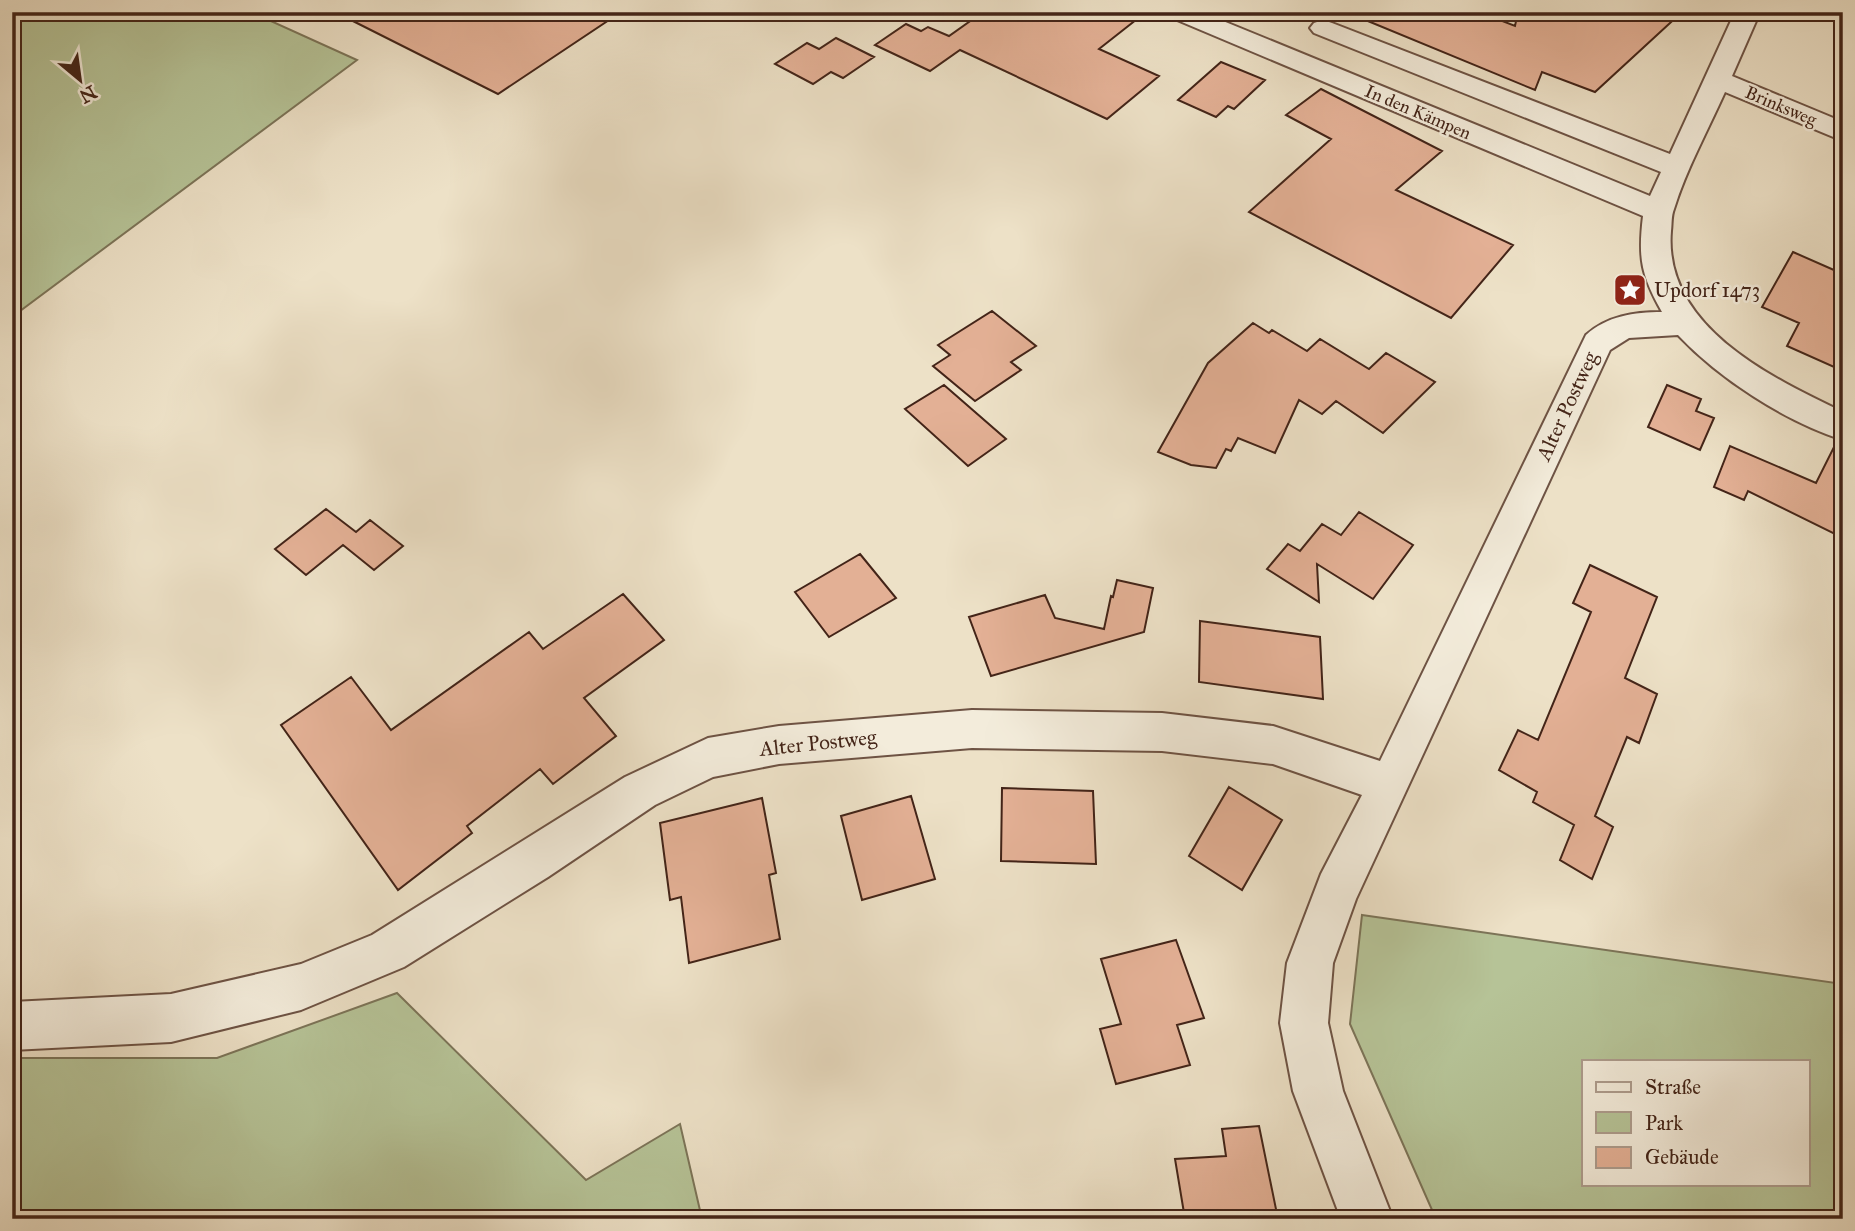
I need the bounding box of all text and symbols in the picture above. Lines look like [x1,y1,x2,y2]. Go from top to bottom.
north arrow [46,46,116,116]
text: N [75,80,101,108]
street label: In den Kämpen [1362,80,1475,144]
street label: Brinksweg [1741,81,1821,132]
place icon: Updorf 1473 [1611,271,1649,309]
place label: Updorf 1473 [1654,277,1760,303]
street label: Alter Postweg [1530,347,1604,466]
street label: Alter Postweg [757,724,878,762]
legend [1582,1060,1810,1186]
text: Straße [1645,1074,1701,1100]
text: Park [1645,1110,1683,1136]
text: Gebäude [1645,1144,1719,1170]

